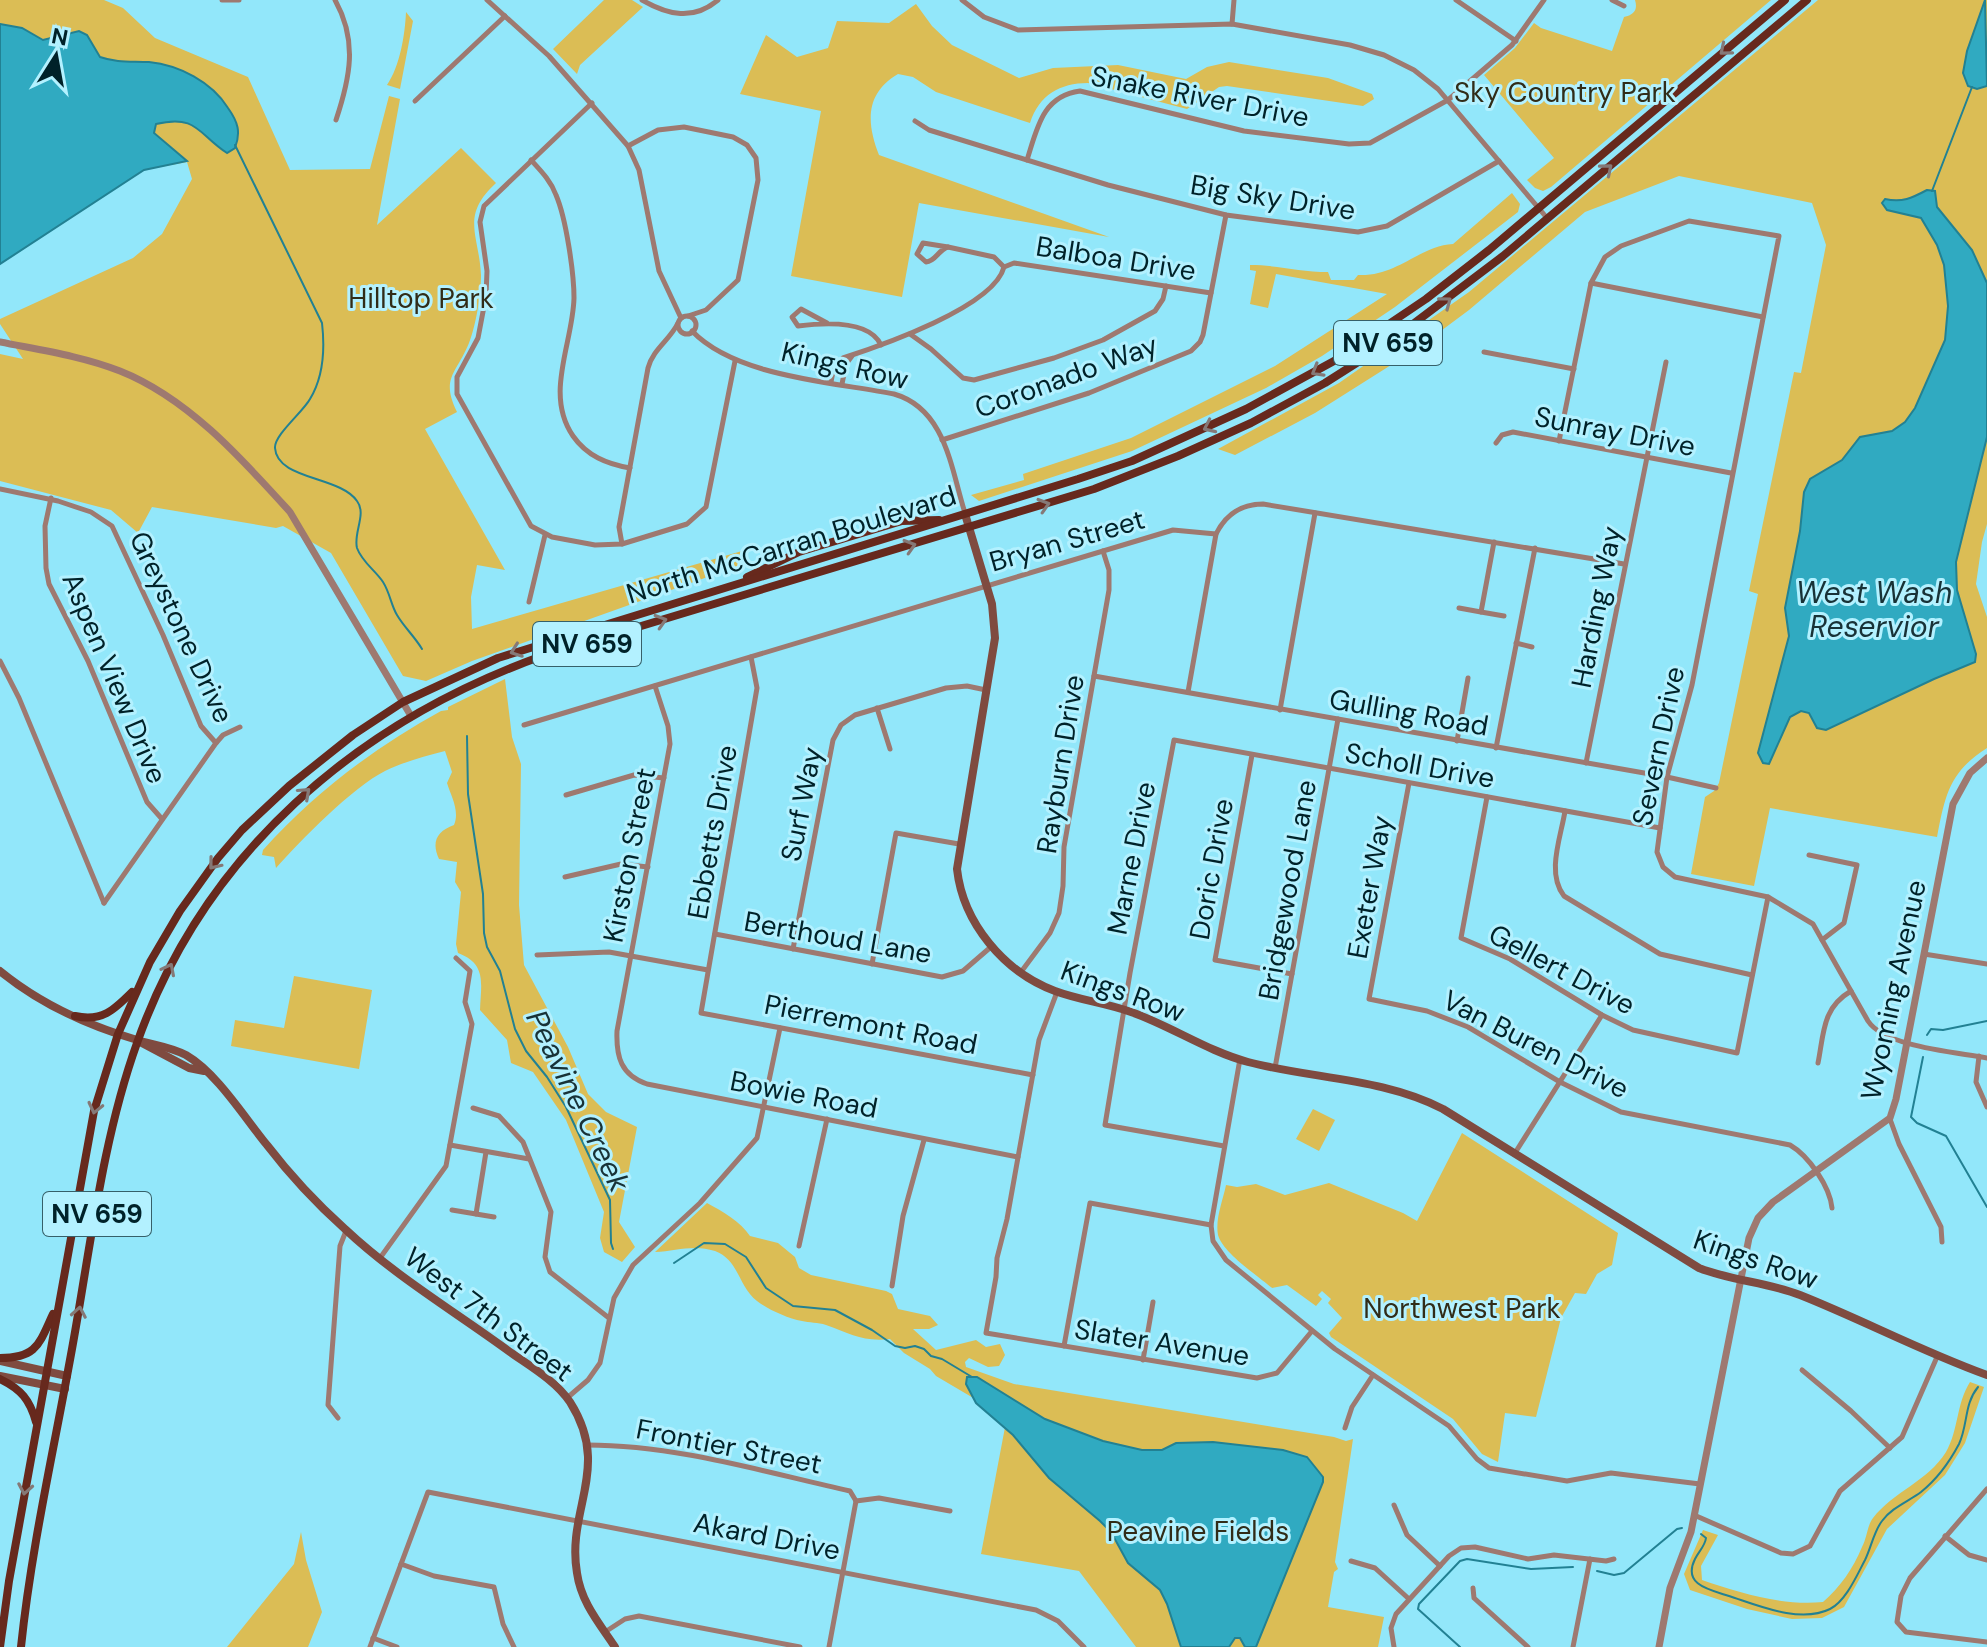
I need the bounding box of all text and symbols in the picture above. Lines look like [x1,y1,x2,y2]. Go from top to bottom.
north arrow [16,16,96,96]
text: N [49,21,70,53]
one-way arrow [1720,40,1735,55]
street label: Snake River Drive [1088,57,1312,136]
park label: Sky Country Park [1454,74,1676,111]
one-way arrow [1597,164,1612,179]
street label: Big Sky Drive [1188,166,1358,229]
street label: Balboa Drive [1033,228,1199,289]
park label: Hilltop Park [348,280,494,317]
one-way arrow [1437,297,1451,311]
road number: NV 659 [1334,321,1442,365]
street label: Coronado Way [970,326,1163,427]
street label: Kings Row [778,333,912,398]
one-way arrow [1311,361,1326,377]
street label: Sunray Drive [1531,398,1698,465]
one-way arrow [1203,417,1218,433]
street label: North McCarran Boulevard [622,477,961,612]
one-way arrow [1037,498,1050,514]
street label: Bryan Street [985,501,1149,580]
street label: Harding Way [1563,523,1630,691]
street label: Greystone Drive [121,525,242,729]
one-way arrow [903,539,917,555]
street label: Aspen View Drive [53,567,176,789]
water label: West Wash Reservior [1796,573,1952,646]
one-way arrow [654,614,668,630]
road number: NV 659 [533,622,641,666]
one-way arrow [509,642,523,658]
street label: Severn Drive [1624,663,1693,829]
street label: Rayburn Drive [1028,672,1093,856]
street label: Gulling Road [1327,680,1491,745]
street label: Scholl Drive [1342,734,1498,797]
street label: Ebbetts Drive [679,742,746,922]
street label: Surf Way [772,744,831,864]
street label: Kirston Street [594,765,665,945]
street label: Bridgewood Lane [1250,777,1325,1003]
street label: Marne Drive [1099,779,1164,938]
one-way arrow [296,789,311,803]
street label: Doric Drive [1181,796,1242,943]
street label: Exeter Way [1339,812,1400,962]
one-way arrow [209,855,224,869]
street label: Wyoming Avenue [1852,877,1935,1103]
street label: Berthoud Lane [741,903,935,972]
street label: Gellert Drive [1482,915,1641,1023]
street label: Kings Row [1056,952,1190,1031]
one-way arrow [160,963,175,978]
street label: Van Buren Drive [1436,982,1635,1107]
street label: Pierremont Road [761,986,981,1063]
water label: Peavine Creek [518,1003,640,1199]
street label: Bowie Road [727,1062,881,1127]
one-way arrow [87,1101,104,1114]
road number: NV 659 [43,1192,151,1236]
street label: Kings Row [1689,1221,1823,1298]
street label: West 7th Street [397,1239,581,1390]
park label: Northwest Park [1363,1290,1561,1327]
one-way arrow [69,1305,86,1319]
street label: Slater Avenue [1072,1310,1252,1375]
street label: Frontier Street [633,1410,825,1483]
one-way arrow [17,1482,34,1496]
street label: Akard Drive [690,1504,844,1569]
park label: Peavine Fields [1107,1513,1289,1550]

